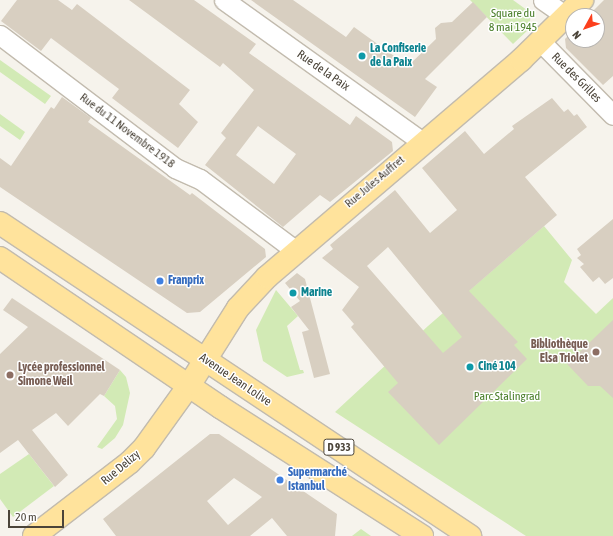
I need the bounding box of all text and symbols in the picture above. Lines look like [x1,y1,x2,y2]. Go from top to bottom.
park label: Square du 8 mai 1945 [489,7,537,35]
north arrow [565,8,605,48]
text: N [570,29,583,41]
place label: La Confiserie de la Paix [370,42,426,70]
street label: Rue de la Paix [294,48,352,94]
street label: Rue des Grilles [548,50,604,106]
marker: La Confiserie de la Paix [357,51,367,61]
street label: Rue du 11 Novembre 1918 [77,91,177,171]
street label: Rue Jules Auffret [342,153,408,211]
place label: Franprix [168,274,204,288]
marker: Franprix [155,276,165,286]
place label: Marine [301,286,332,300]
marker: Marine [288,288,298,298]
place label: Bibliothèque Elsa Triolet [531,338,588,366]
marker: Bibliothèque Elsa Triolet [591,347,601,357]
street label: Avenue Jean Lolive [196,351,274,409]
place label: Ciné 104 [478,360,516,374]
place label: Lycée professionnel Simone Weil [18,361,105,389]
marker: Ciné 104 [465,362,475,372]
marker: Lycée professionnel Simone Weil [5,370,15,380]
park label: Parc Stalingrad [474,390,540,404]
road number: D 933 [323,438,355,456]
street label: Rue Delizy [99,448,143,488]
place label: Supermarché Istanbul [288,466,347,494]
marker: Supermarché Istanbul [275,475,285,485]
scale bar [10,502,66,528]
text: 20 m [15,510,37,524]

